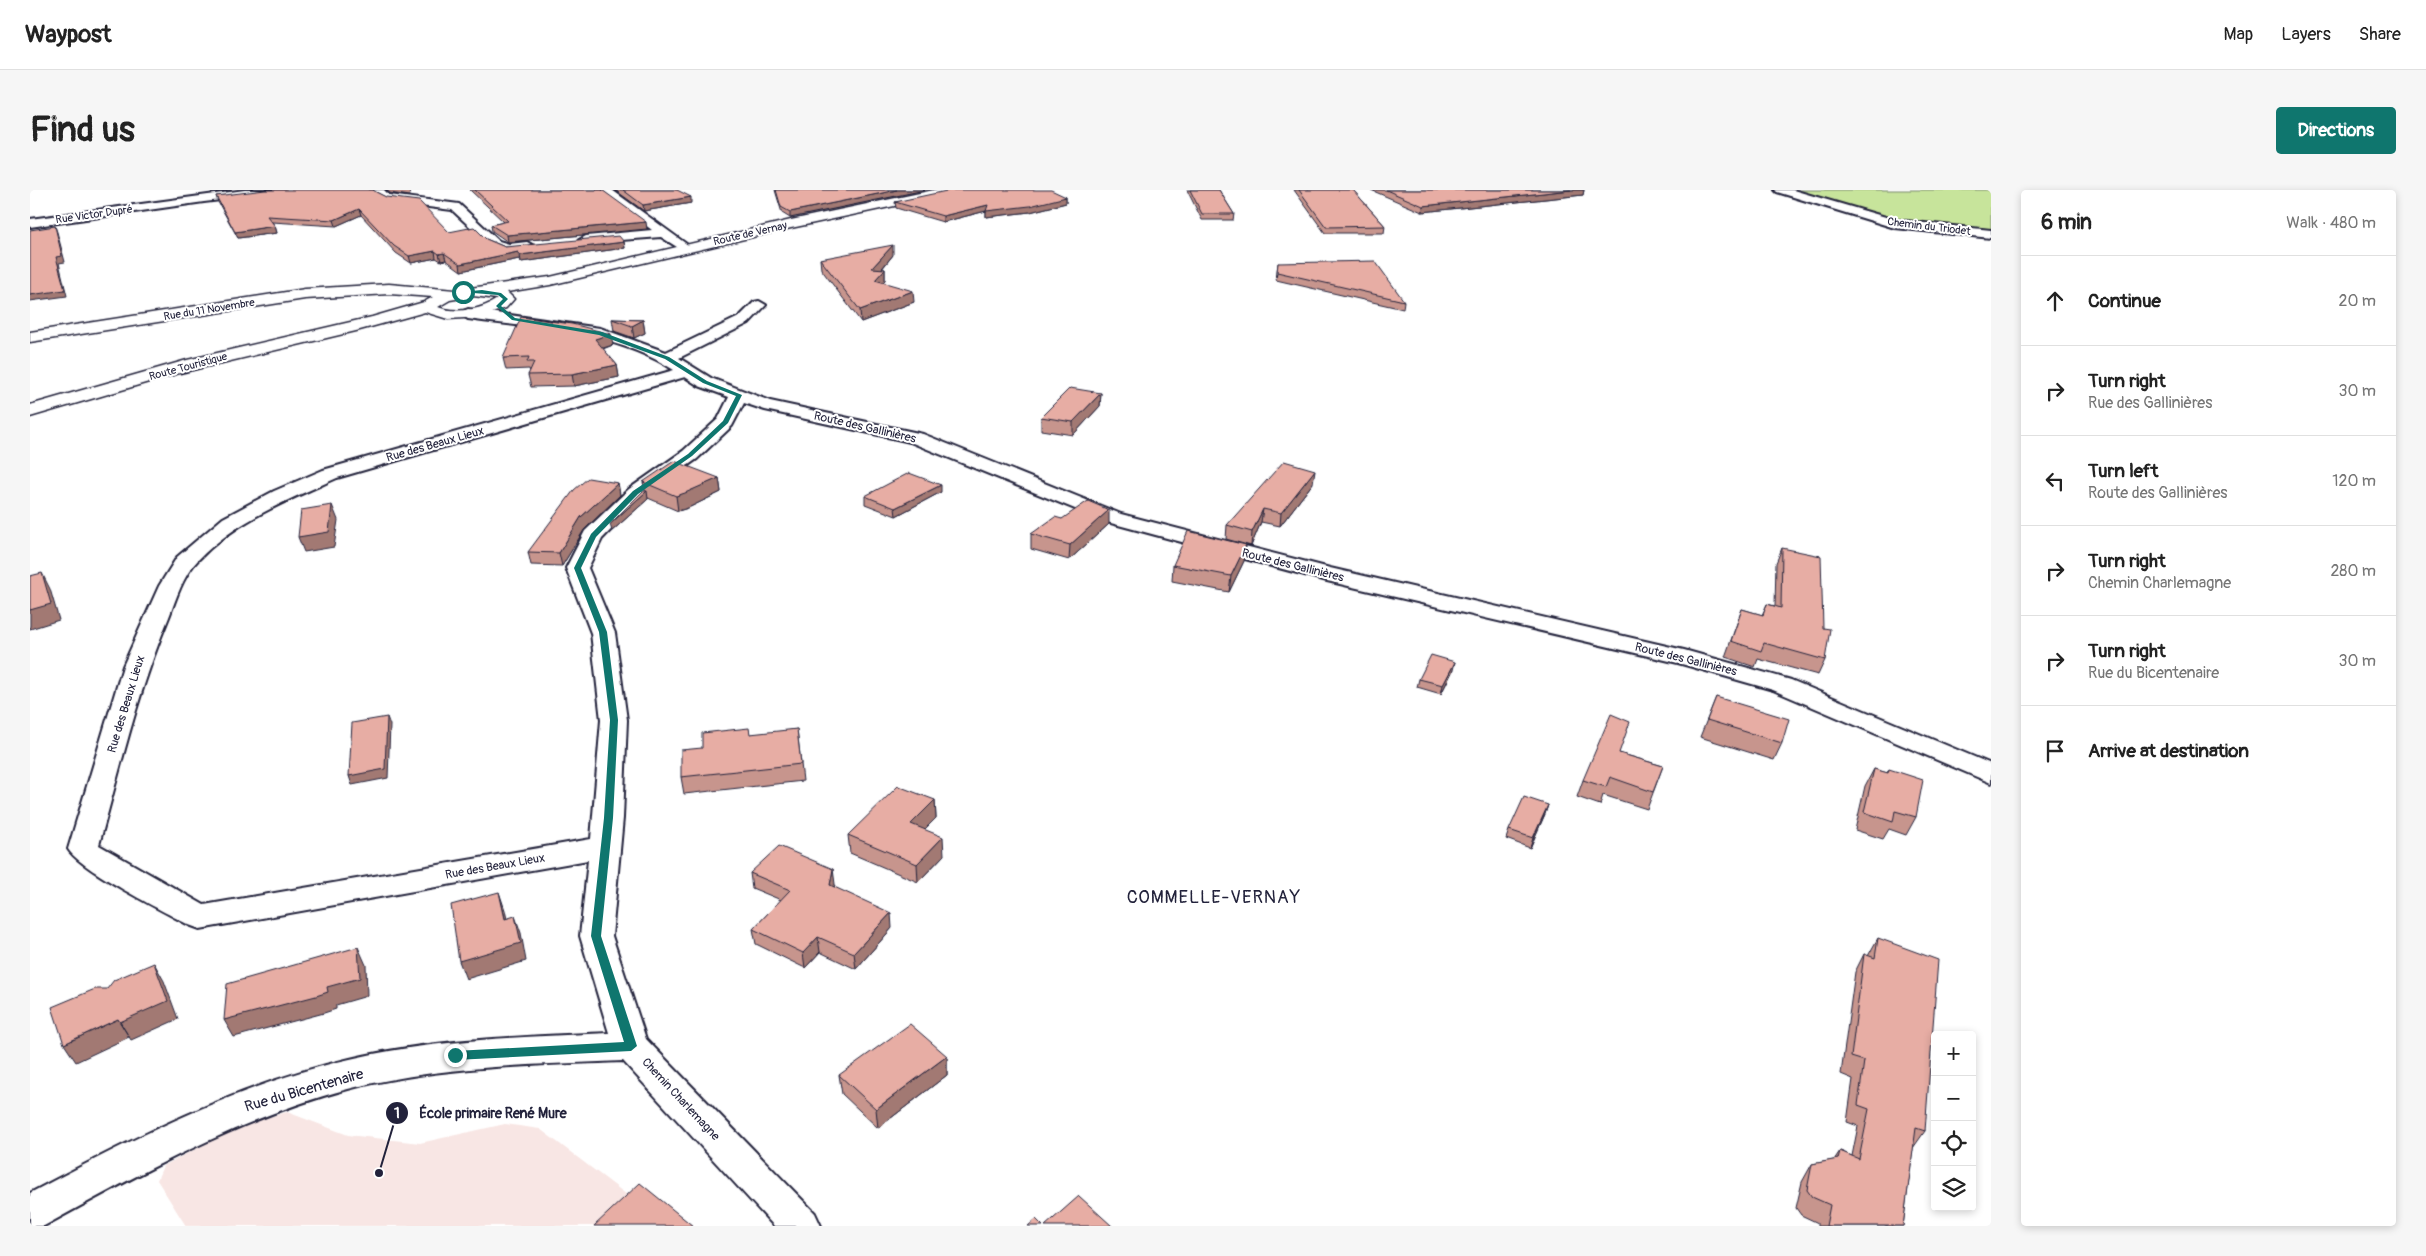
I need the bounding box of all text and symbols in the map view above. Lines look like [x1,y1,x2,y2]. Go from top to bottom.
text: Waypost [25,20,112,49]
text: Map [2224,23,2253,46]
text: Layers [2281,23,2331,46]
text: Share [2359,23,2401,46]
button: Directions [2276,107,2396,154]
text: Find us [30,108,135,152]
street label: Rue Victor Dupré [55,203,134,226]
text: 6 min [2041,209,2092,236]
text: Walk · 480 m [2286,213,2376,233]
street label: Chemin du Triodet [1887,215,1972,238]
street label: Route de Vernay [712,219,789,248]
route start [452,281,475,304]
icon: ahead [2041,287,2069,315]
text: Continue [2088,289,2161,313]
text: 20 m [2338,291,2376,311]
street label: Rue du 11 Novembre [163,296,256,323]
street label: Route Touristique [148,350,229,383]
text: Turn right [2088,369,2166,393]
icon: right [2041,377,2069,405]
text: 30 m [2338,381,2376,401]
text: Rue des Gallinières [2088,393,2212,413]
street label: Route des Gallinières [812,408,918,447]
street label: Rue des Beaux Lieux [385,423,486,466]
text: Turn left [2088,459,2158,483]
icon: left [2041,467,2069,495]
text: 120 m [2332,471,2376,491]
text: Route des Gallinières [2088,483,2227,503]
street label: Route des Gallinières [1240,546,1346,586]
text: Turn right [2088,549,2166,573]
icon: right [2041,557,2069,585]
text: 280 m [2330,561,2376,581]
text: Chemin Charlemagne [2088,573,2231,593]
text: Turn right [2088,639,2166,663]
street label: Route des Gallinières [1633,640,1739,680]
icon: right [2041,647,2069,675]
text: 30 m [2338,651,2376,671]
street label: Rue des Beaux Lieux [105,654,148,755]
text: Rue du Bicentenaire [2088,663,2219,683]
icon: arrive [2041,737,2069,765]
text: Arrive at destination [2088,739,2249,763]
street label: Rue des Beaux Lieux [444,850,546,883]
district label: COMMELLE-VERNAY [1127,886,1301,909]
map controls [1931,1031,1976,1211]
button: + [1931,1031,1976,1076]
route end [444,1044,467,1067]
street label: Chemin Charlemagne [639,1055,723,1144]
street label: Rue du Bicentenaire [242,1064,366,1117]
button: − [1931,1076,1976,1121]
callout: École primaire René Mure [384,1098,577,1127]
text: 1 [394,1104,400,1123]
text: École primaire René Mure [419,1104,568,1122]
button: locate [1931,1121,1976,1166]
button: layers [1931,1166,1976,1211]

